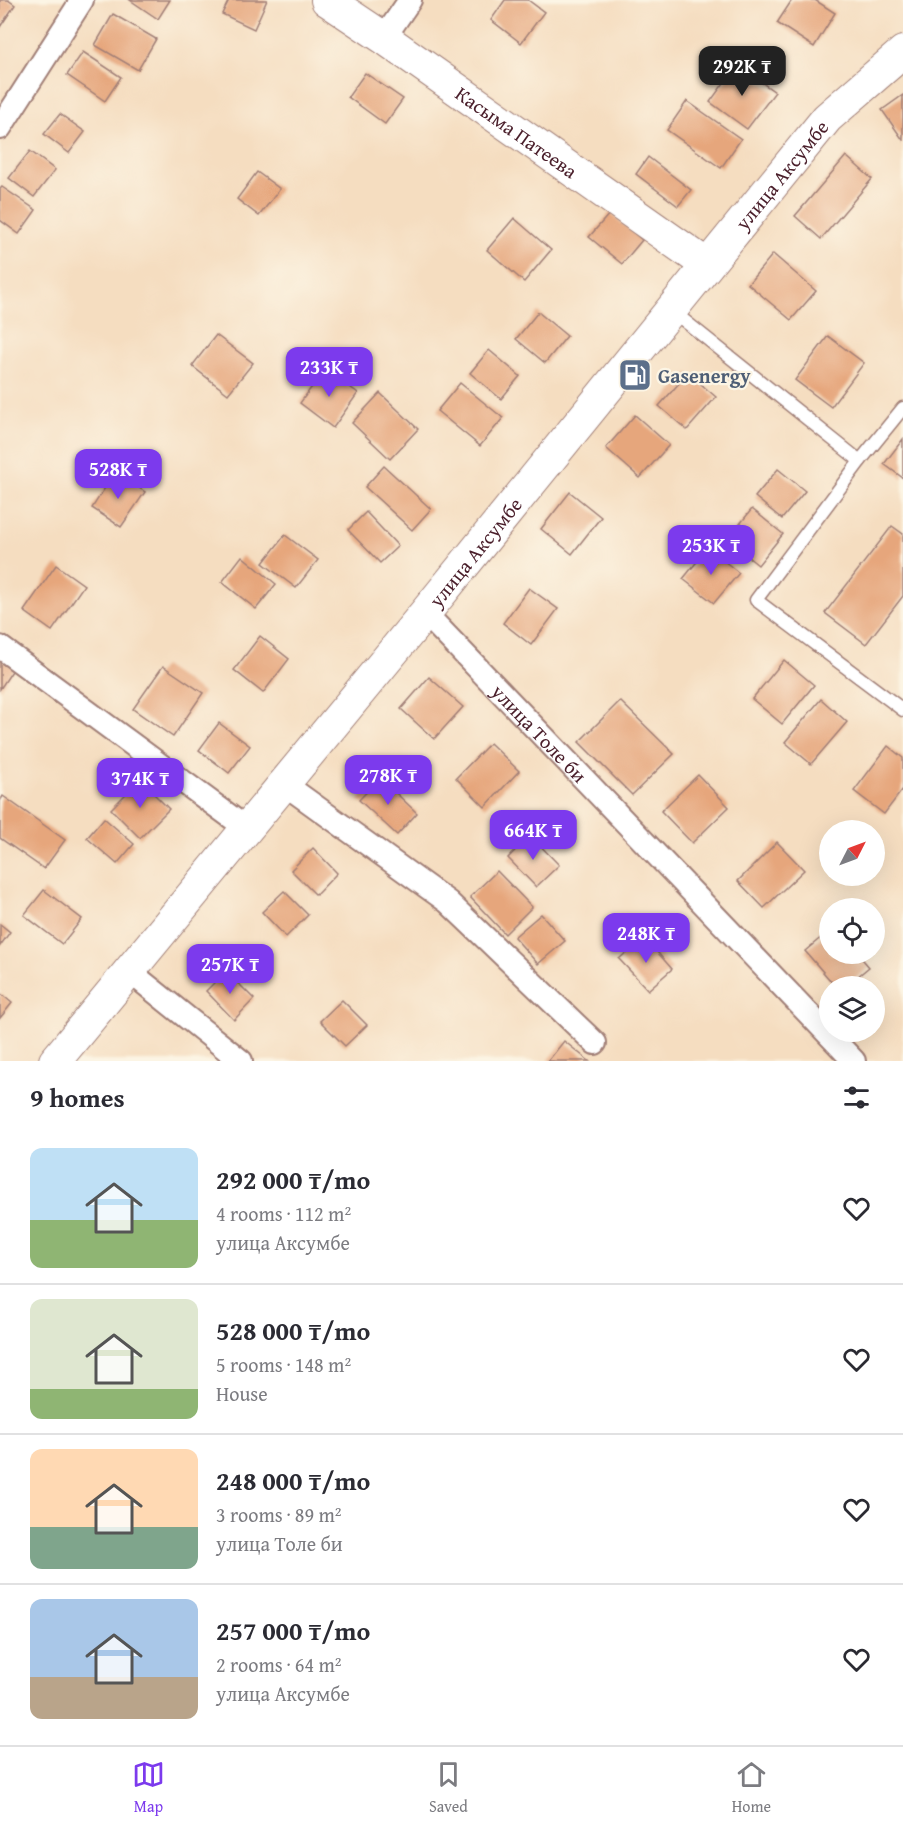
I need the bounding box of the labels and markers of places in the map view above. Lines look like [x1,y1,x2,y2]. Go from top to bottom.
pin: 292K ₸ [693,46,791,97]
pin: 233K ₸ [280,347,378,398]
fuel station icon: Gasenergy [617,357,653,393]
place label: Gasenergy [658,361,751,390]
pin: 528K ₸ [69,449,167,500]
pin: 253K ₸ [662,525,760,576]
pin: 278K ₸ [339,755,437,806]
pin: 374K ₸ [91,758,189,809]
pin: 664K ₸ [484,810,582,861]
pin: 248K ₸ [597,913,695,964]
pin: 257K ₸ [181,944,279,995]

